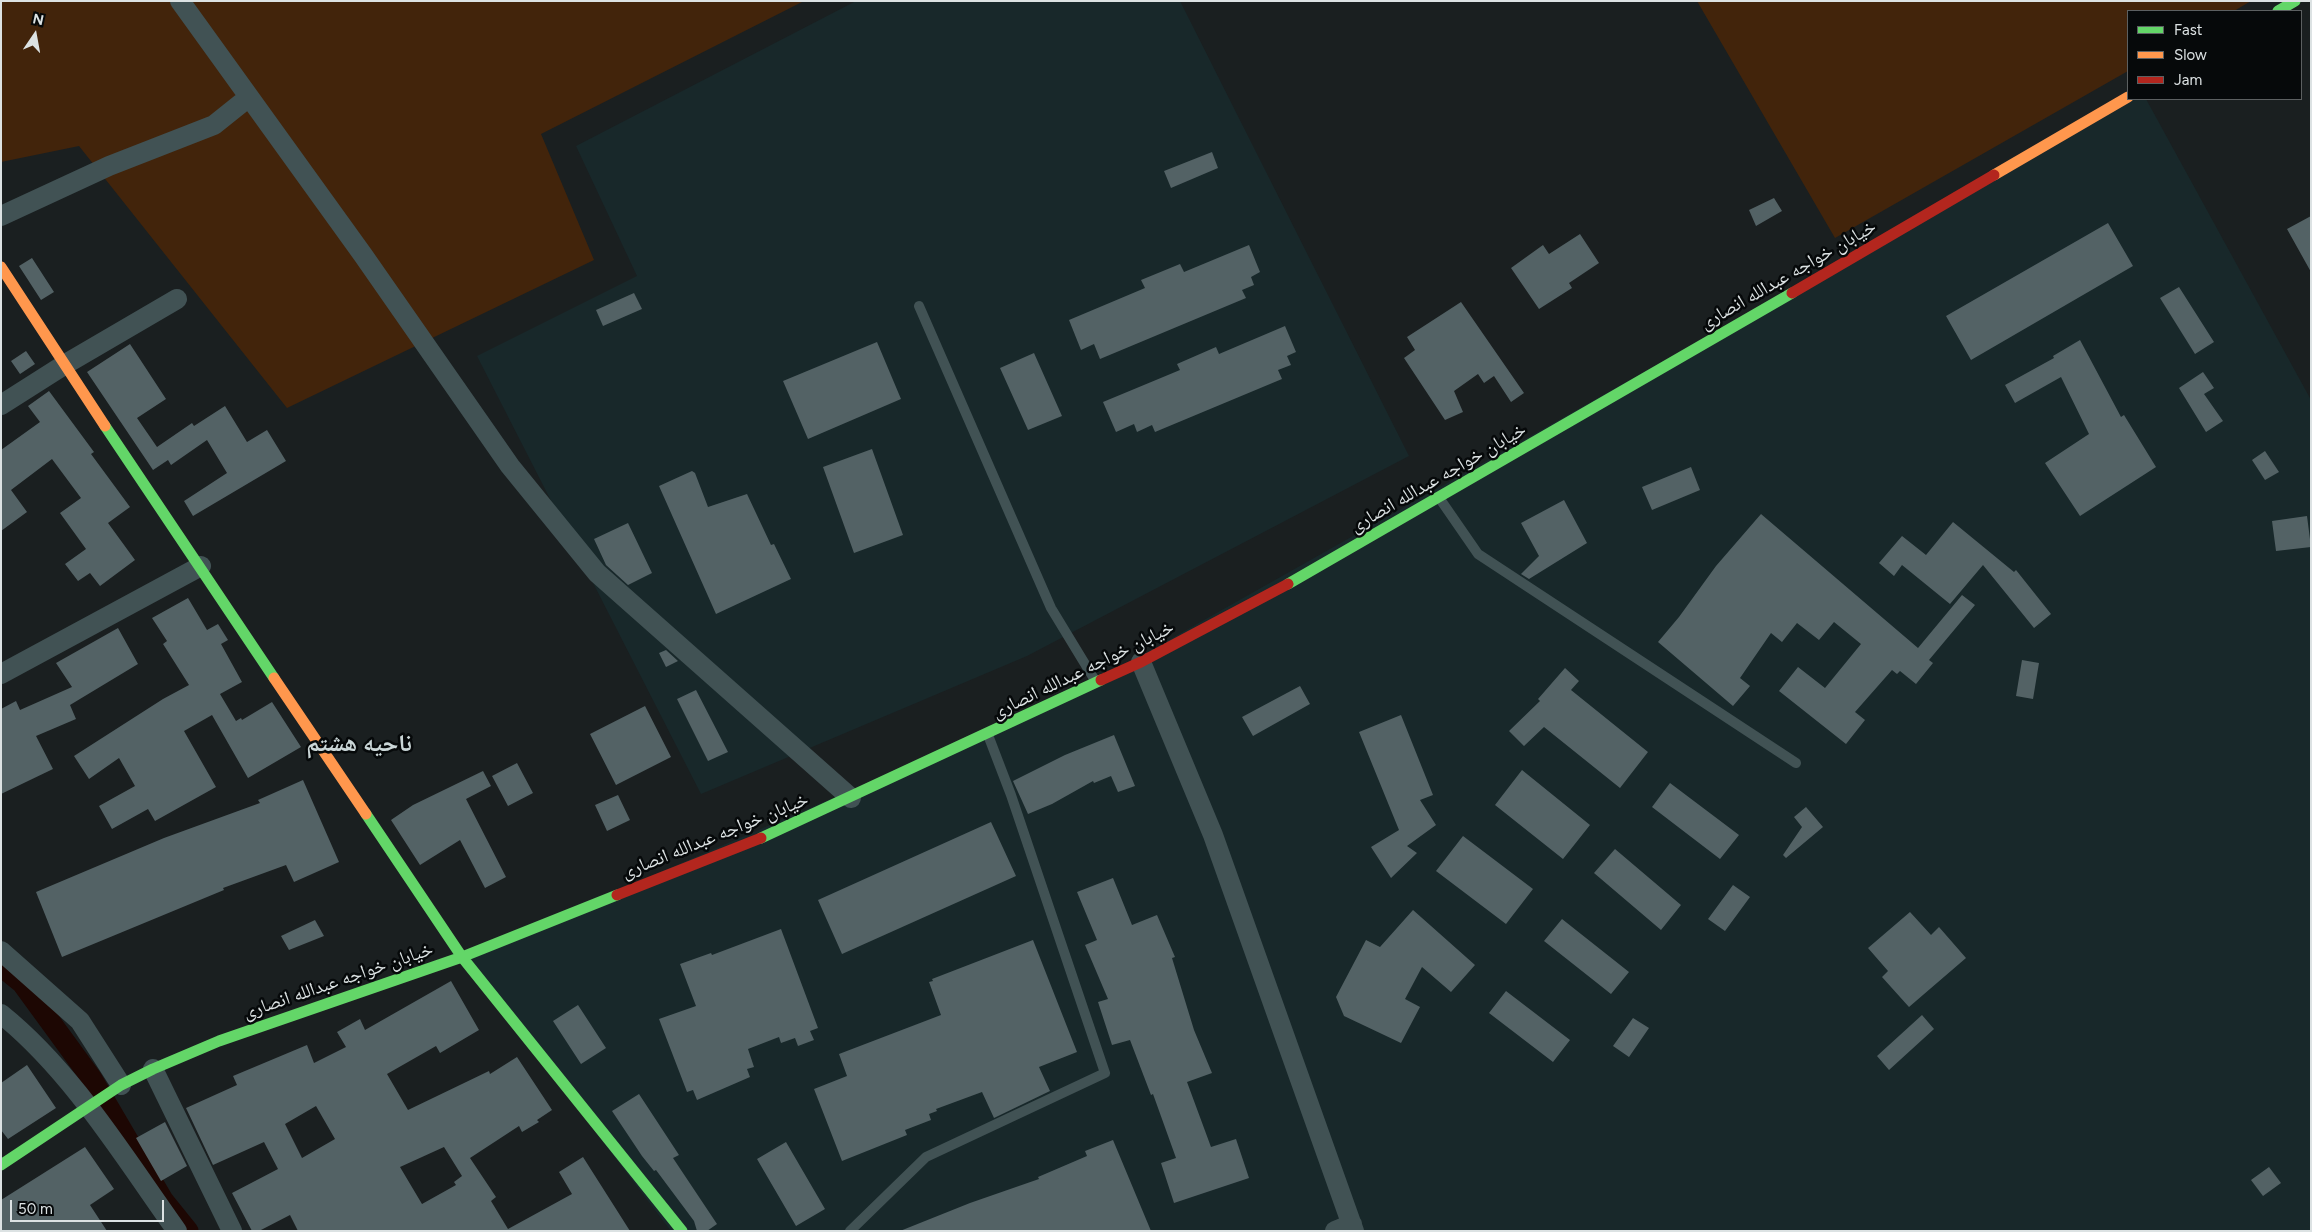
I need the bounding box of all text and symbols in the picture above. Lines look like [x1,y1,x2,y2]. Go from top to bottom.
north arrow [10,10,60,60]
text: N [31,10,45,29]
legend [2127,10,2302,100]
text: Fast [2174,21,2202,39]
text: Slow [2174,46,2207,64]
text: Jam [2174,71,2202,89]
street label: خیابان خواجه عبدالله انصاری [1696,215,1880,335]
street label: خیابان خواجه عبدالله انصاری [1346,418,1530,538]
street label: خیابان خواجه عبدالله انصاری [988,616,1178,724]
district label: ناحیه هشتم [306,730,412,758]
street label: خیابان خواجه عبدالله انصاری [618,788,812,884]
street label: خیابان خواجه عبدالله انصاری [240,938,436,1024]
scale bar [12,1190,166,1222]
text: 50 m [18,1200,53,1218]

